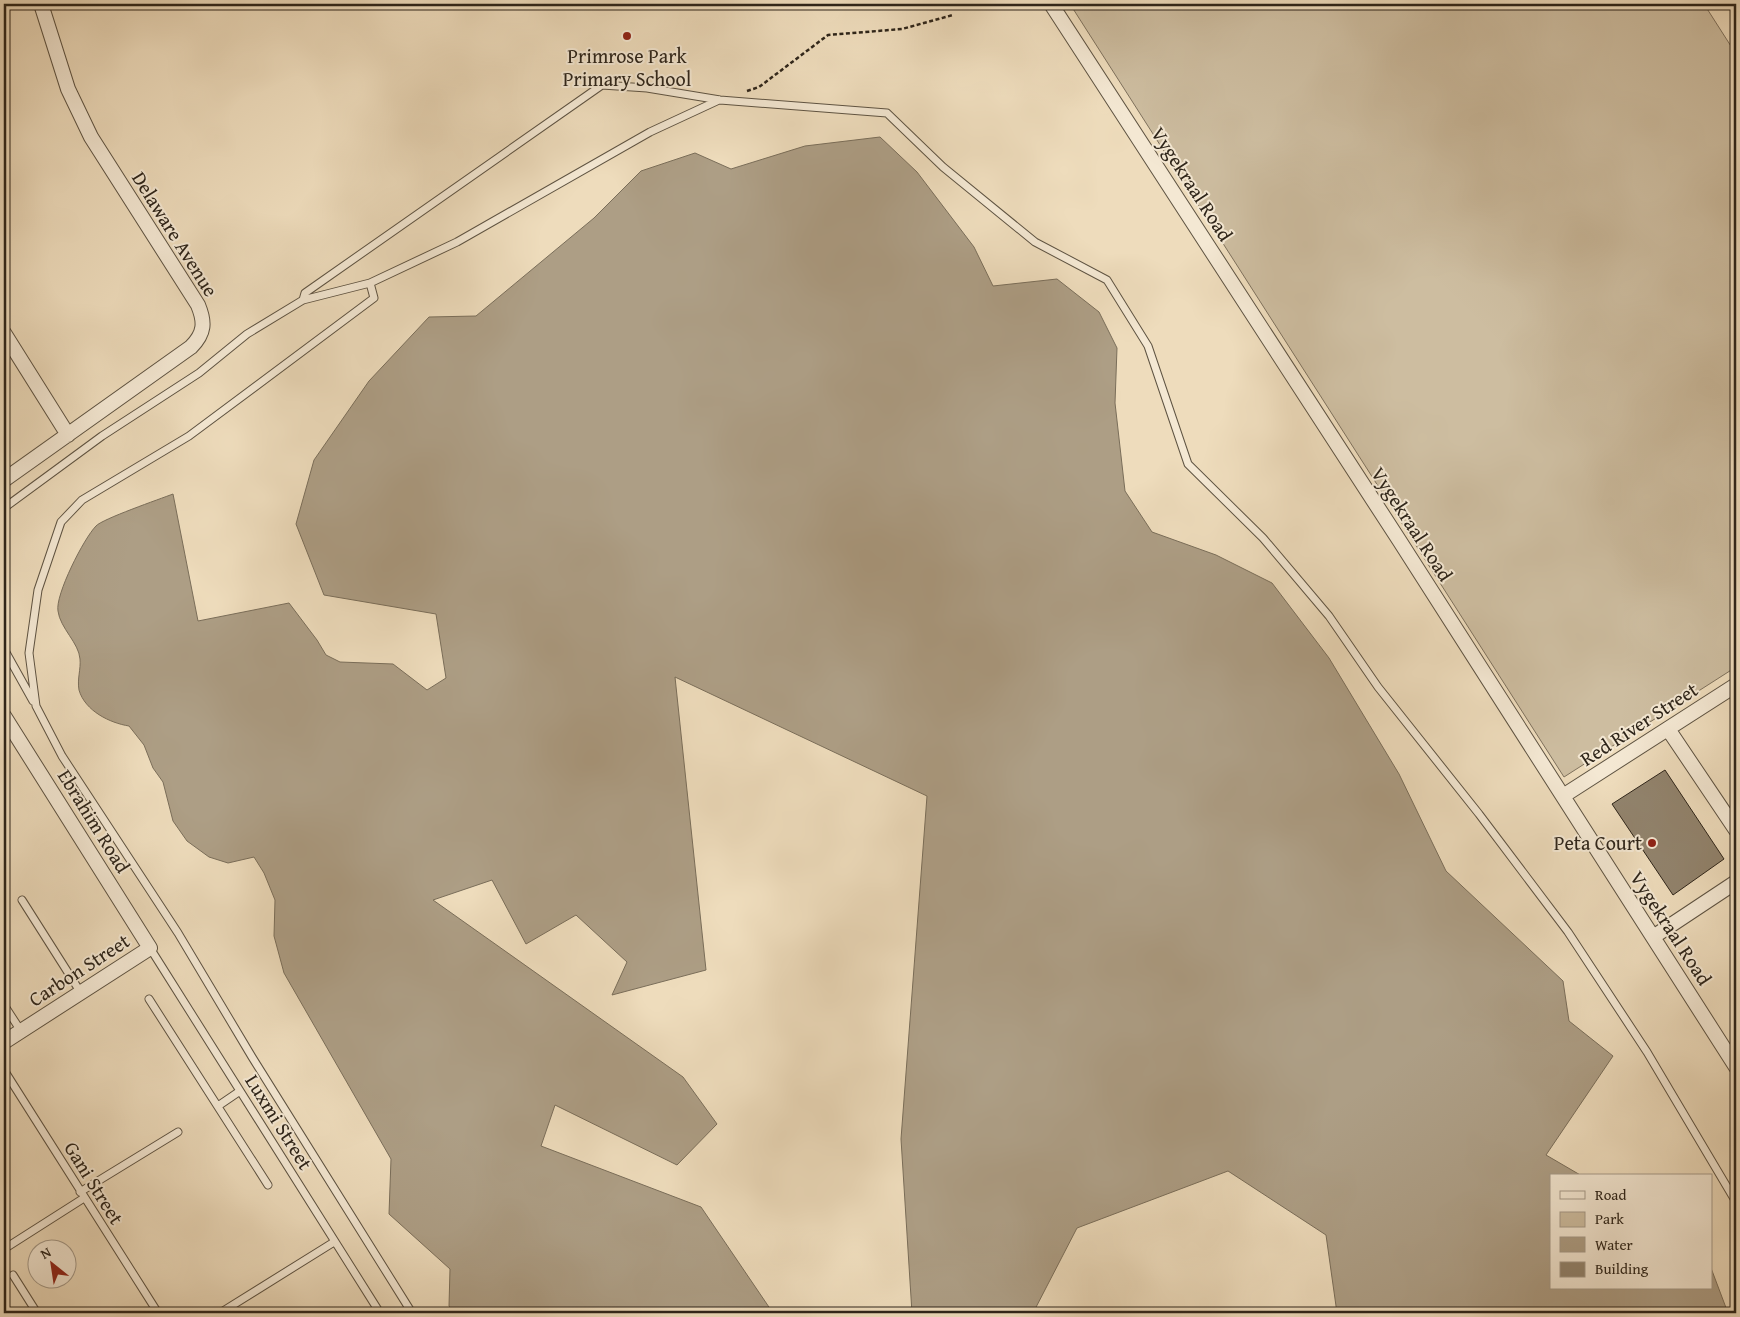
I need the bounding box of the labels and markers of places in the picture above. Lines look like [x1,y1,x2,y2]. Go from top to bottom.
marker: Primrose Park Primary School [621,30,633,42]
place label: Primrose Park Primary School [563,41,692,93]
place label: Peta Court [1554,828,1642,857]
marker: Peta Court [1646,837,1658,849]

